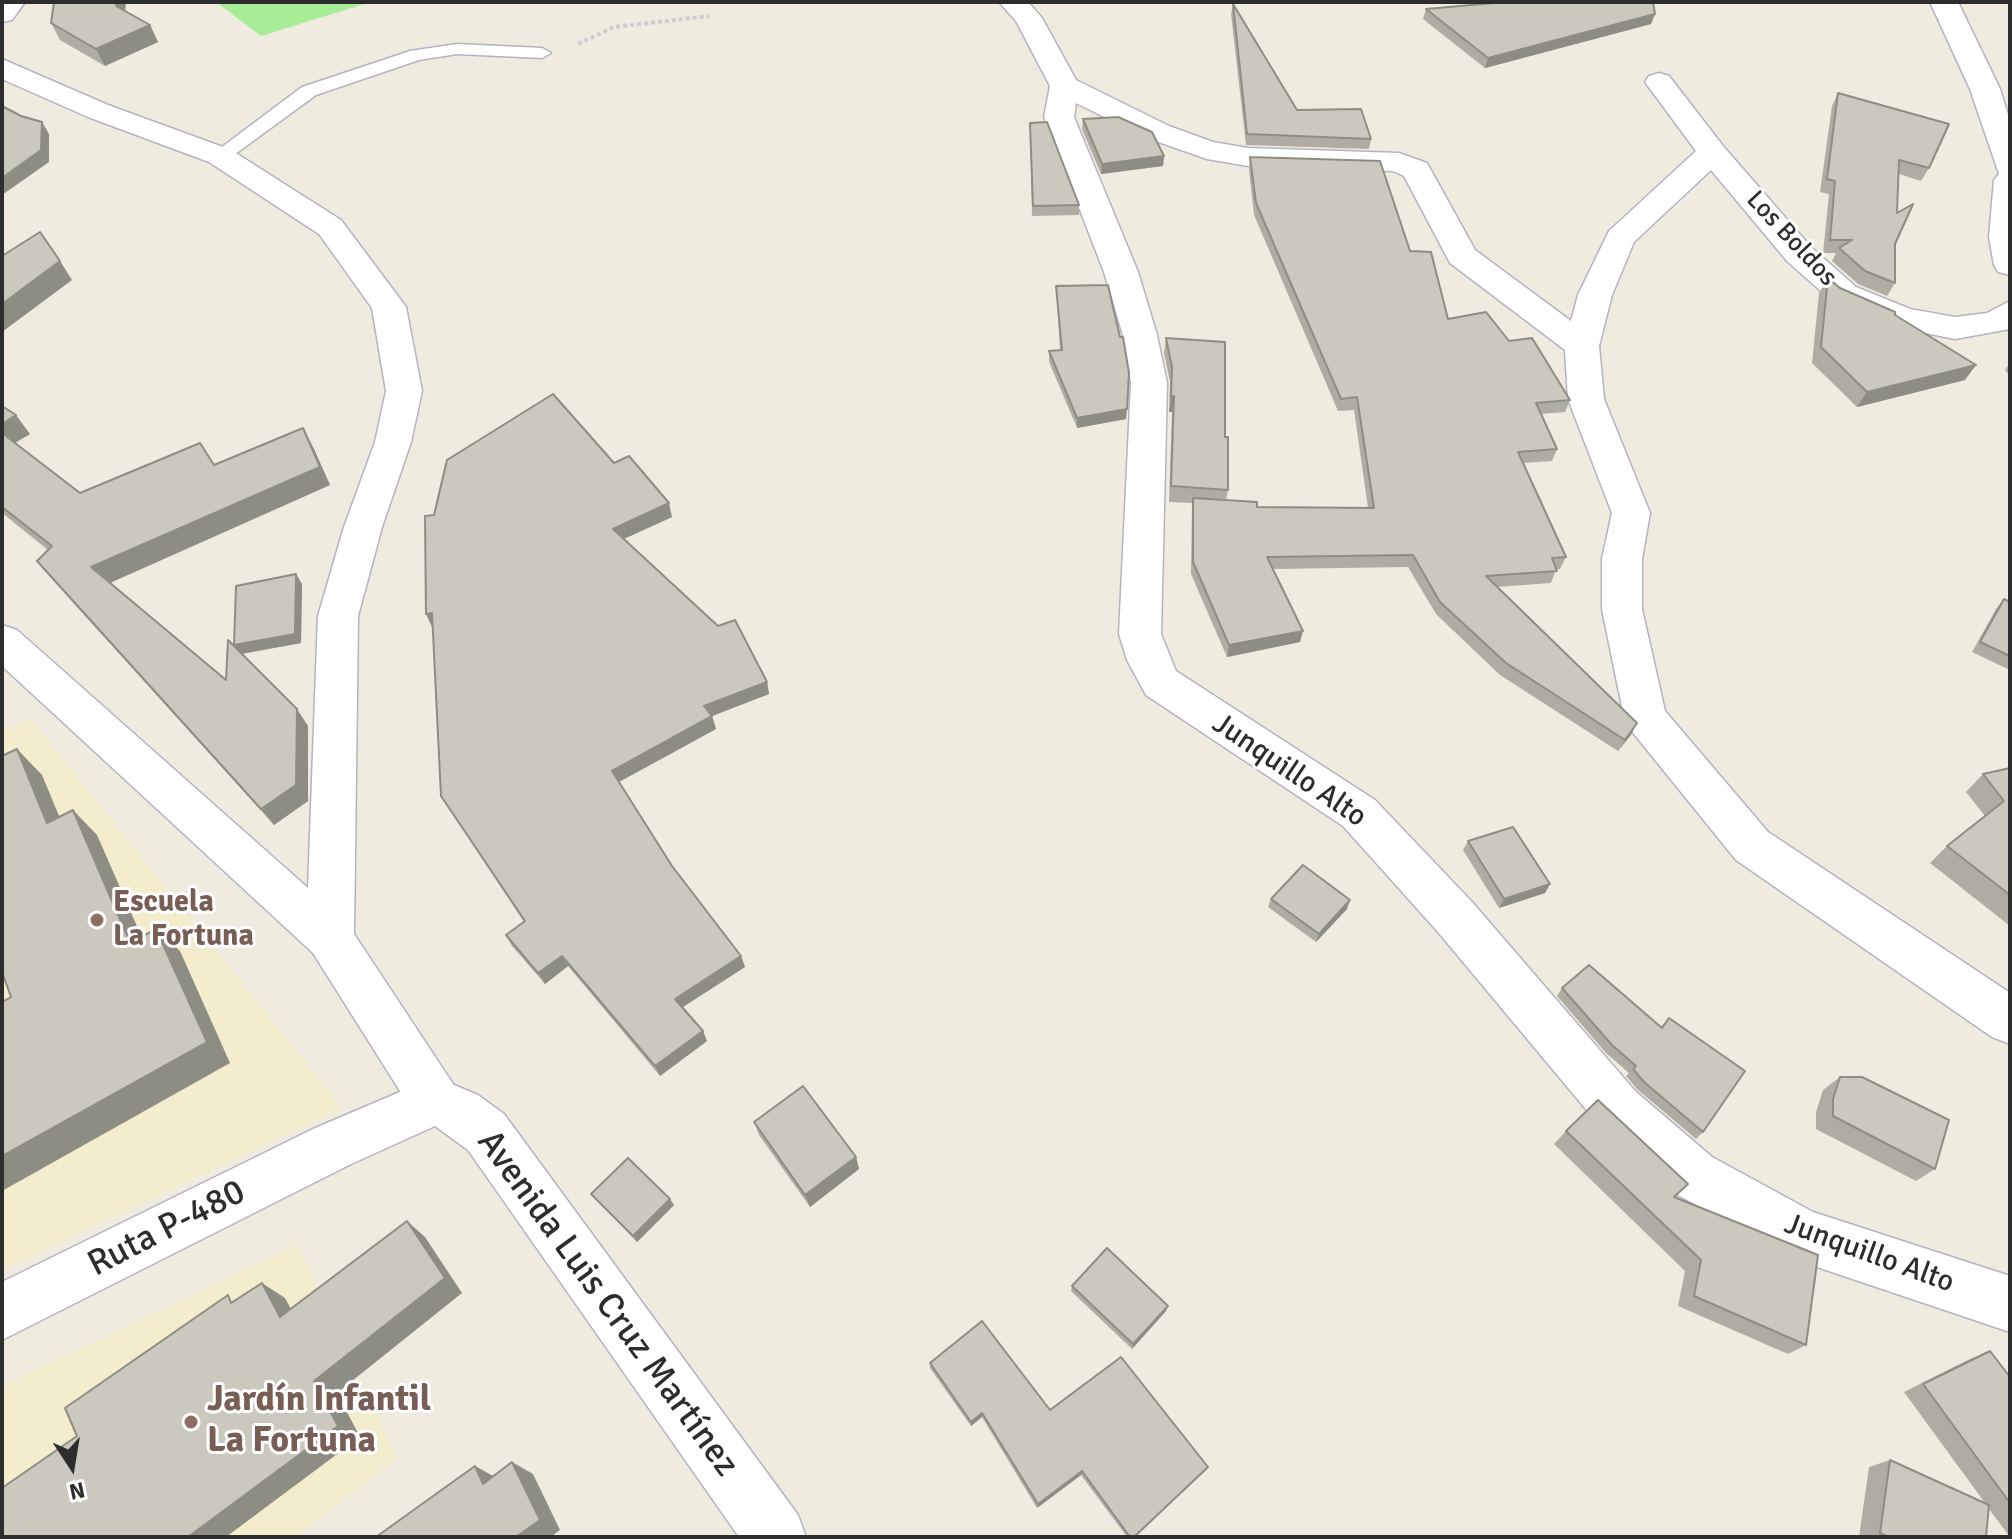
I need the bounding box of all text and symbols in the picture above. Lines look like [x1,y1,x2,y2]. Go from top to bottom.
street label: Los Boldos [1739,185,1843,293]
street label: Junquillo Alto [1205,706,1373,836]
place label: Escuela La Fortuna [113,885,254,956]
marker: Escuela La Fortuna [88,911,106,929]
street label: Avenida Luis Cruz Martínez [467,1123,747,1485]
street label: Ruta P-480 [81,1171,253,1287]
street label: Junquillo Alto [1779,1207,1959,1301]
place label: Jardín Infantil La Fortuna [207,1379,431,1464]
marker: Jardín Infantil La Fortuna [182,1413,200,1431]
north arrow [32,1427,112,1507]
text: N [67,1476,87,1506]

